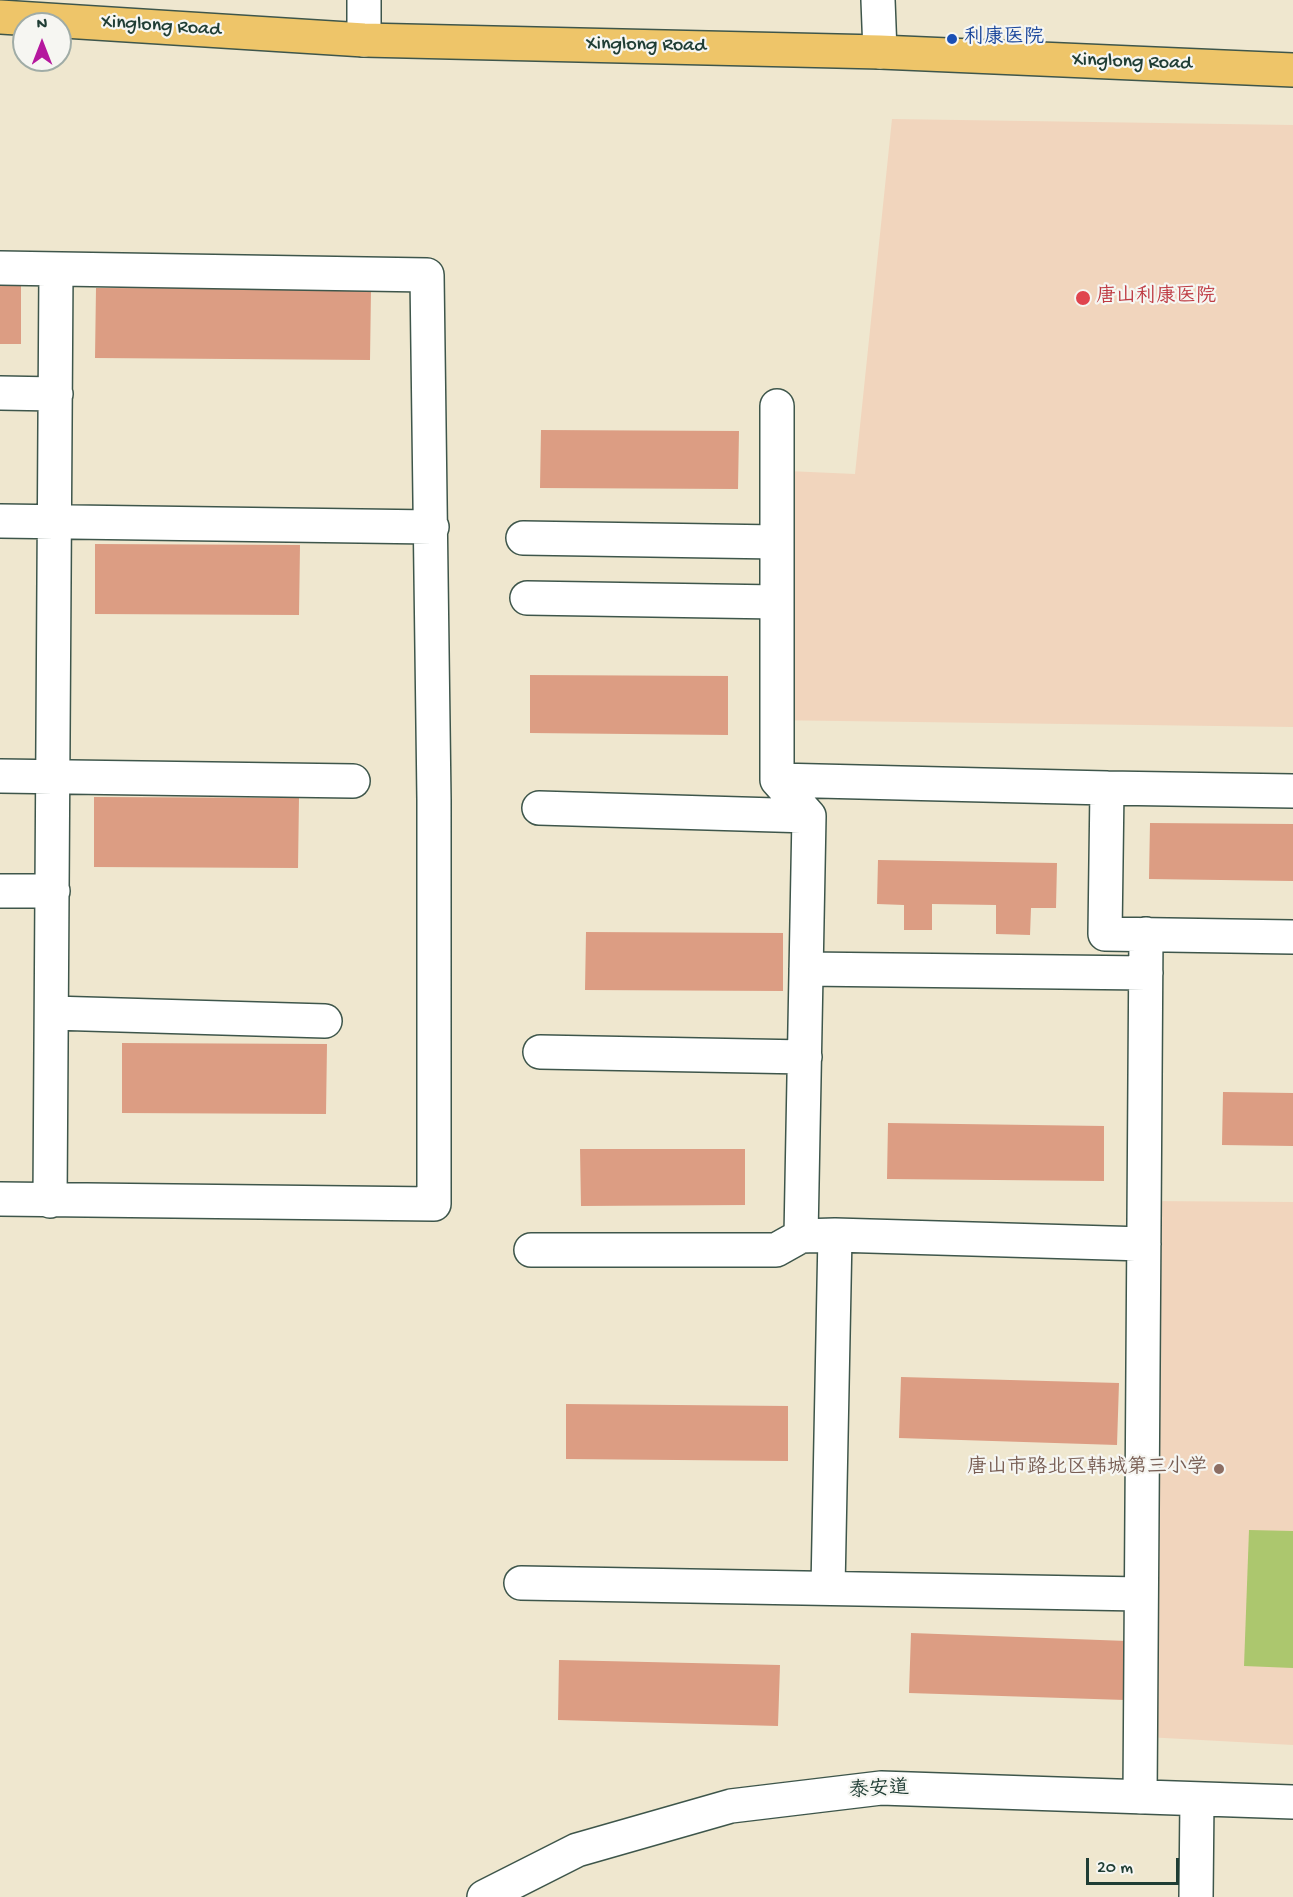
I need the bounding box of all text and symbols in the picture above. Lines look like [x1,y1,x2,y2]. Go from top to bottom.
street label: Xinglong Road [100,11,222,43]
north arrow [12,12,72,72]
text: N [37,16,47,35]
place label: 利康医院 [964,27,1044,51]
marker: 利康医院 [945,32,959,46]
street label: Xinglong Road [586,33,706,59]
street label: Xinglong Road [1072,49,1192,77]
place label: 唐山利康医院 [1096,286,1216,310]
marker: 唐山利康医院 [1074,289,1092,307]
place label: 唐山市路北区韩城第三小学 [967,1457,1207,1481]
marker: 唐山市路北区韩城第三小学 [1212,1462,1226,1476]
street label: 泰安道 [848,1777,910,1805]
scale bar [1089,1846,1182,1884]
text: 20 m [1097,1858,1133,1879]

